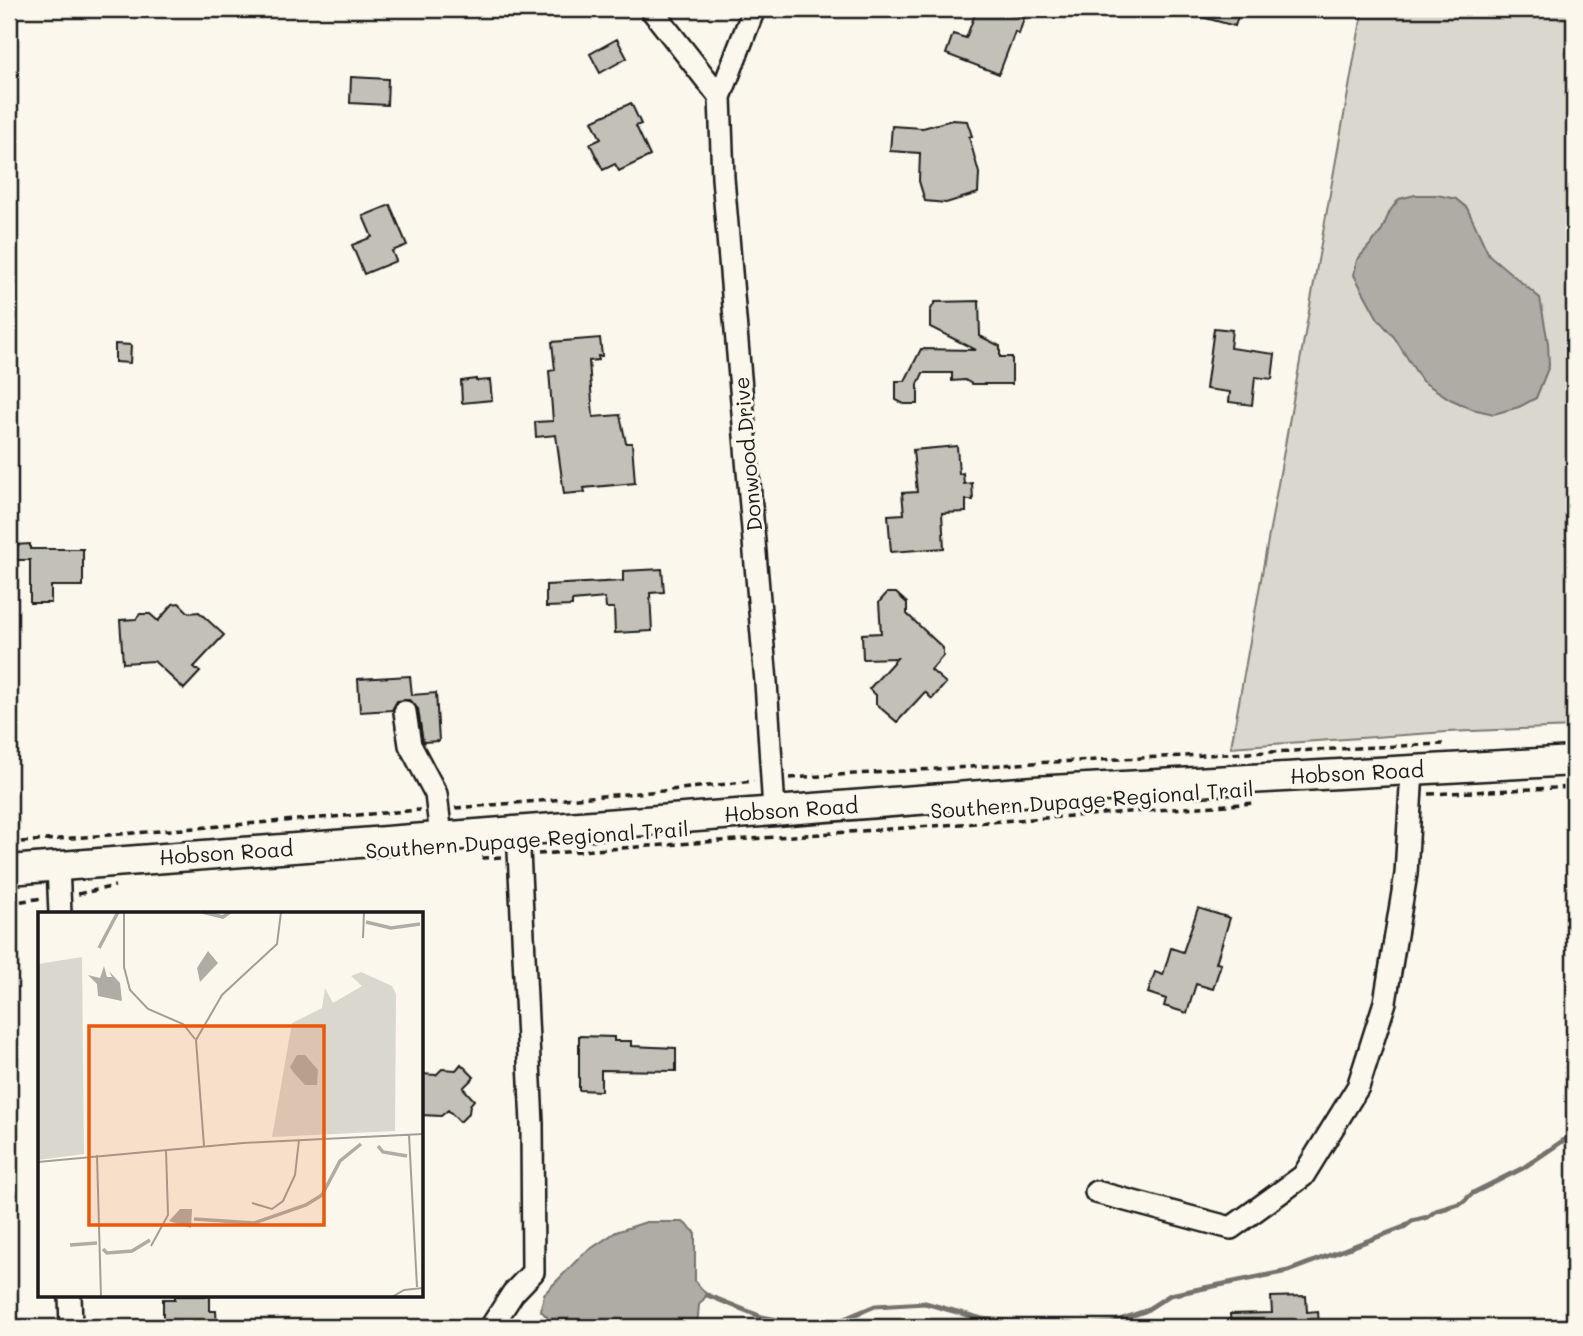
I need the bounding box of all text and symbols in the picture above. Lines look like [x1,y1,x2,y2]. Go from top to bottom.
street label: Donwood Drive [727,375,767,533]
street label: Hobson Road [1289,755,1425,789]
street label: Southern Dupage Regional Trail [930,774,1254,824]
street label: Hobson Road [723,791,859,827]
street label: Southern Dupage Regional Trail [365,814,689,864]
street label: Hobson Road [158,834,294,870]
inset map [38,912,424,1298]

